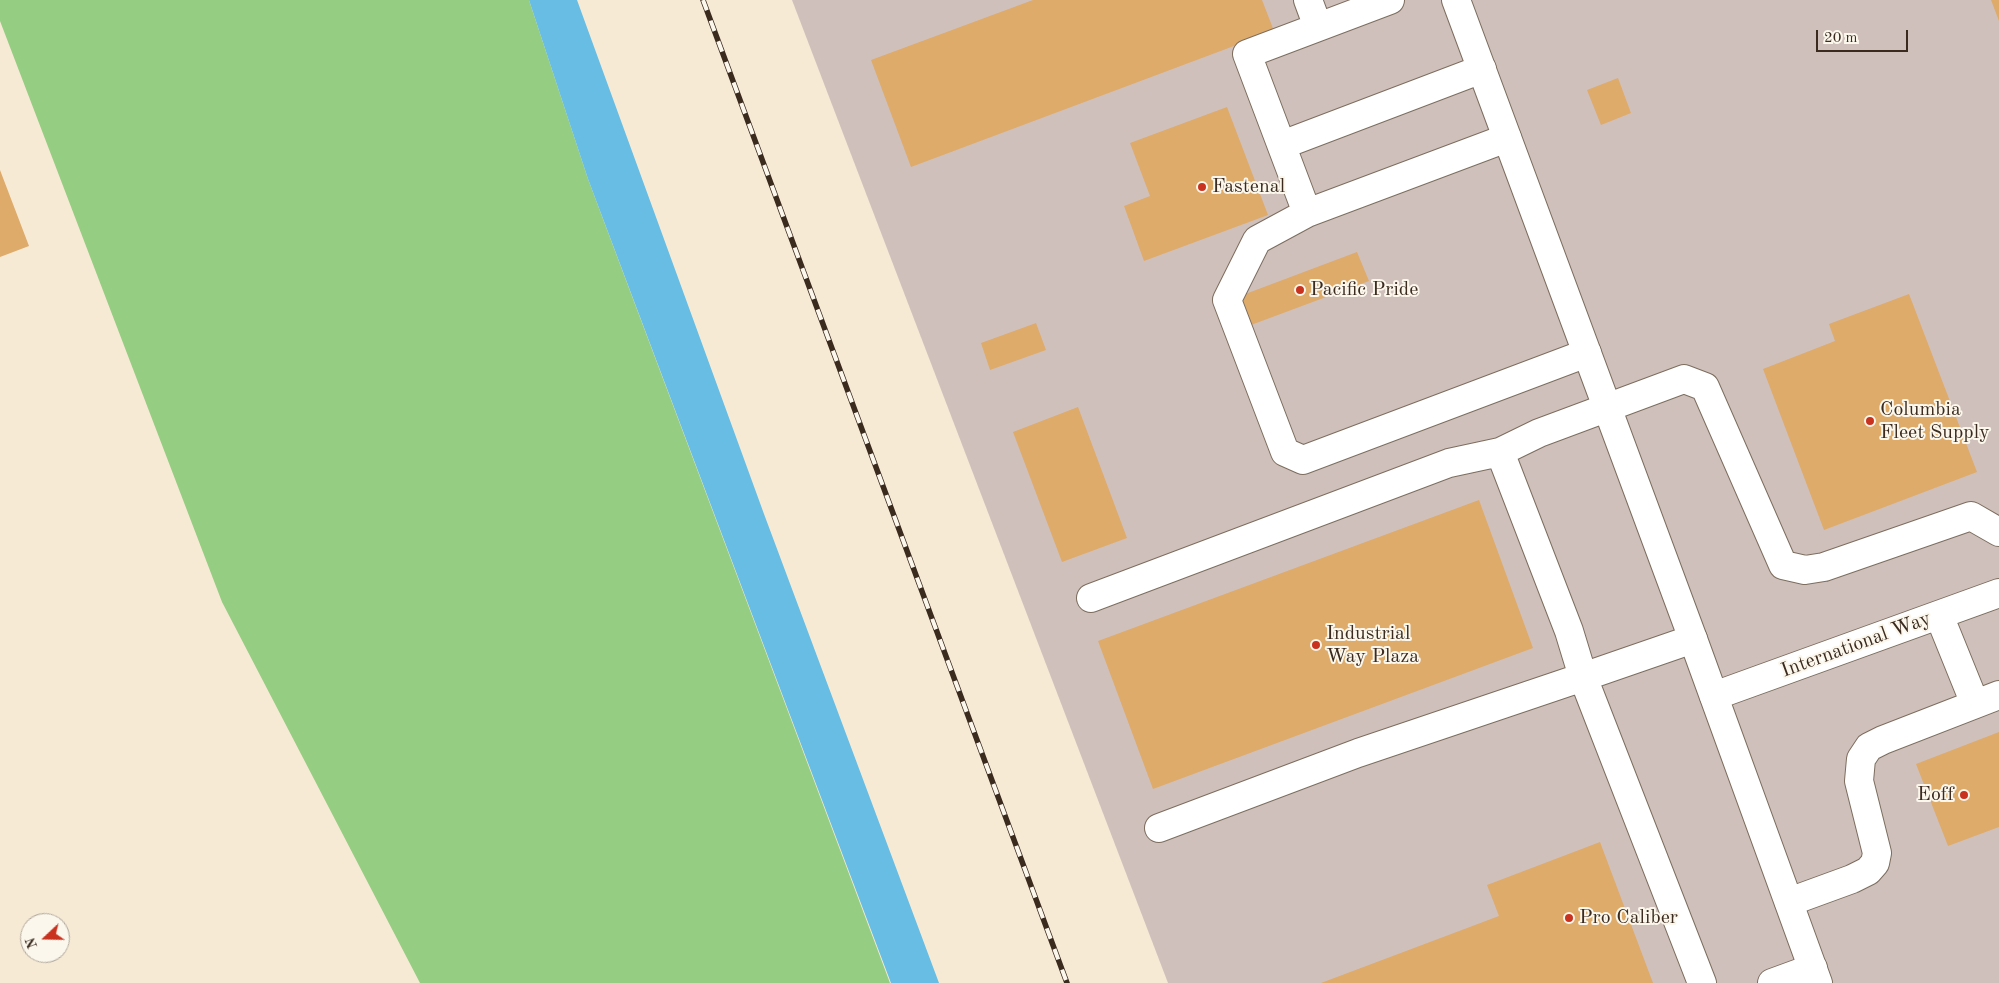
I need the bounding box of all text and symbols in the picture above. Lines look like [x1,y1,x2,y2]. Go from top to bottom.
scale bar [1819,20,1912,52]
text: 20 m [1824,31,1858,46]
place label: Fastenal [1212,175,1285,199]
marker: Fastenal [1196,181,1208,193]
place label: Pacific Pride [1310,278,1418,302]
marker: Pacific Pride [1294,284,1306,296]
place label: Columbia Fleet Supply [1880,398,1990,445]
marker: Columbia Fleet Supply [1864,415,1876,427]
street label: International Way [1778,607,1934,683]
place label: Industrial Way Plaza [1326,622,1419,669]
marker: Industrial Way Plaza [1310,639,1322,651]
place label: Eoff [1917,783,1954,807]
marker: Eoff [1958,789,1970,801]
place label: Pro Caliber [1579,906,1678,930]
marker: Pro Caliber [1563,912,1575,924]
north arrow [20,913,70,963]
text: N [23,936,40,951]

